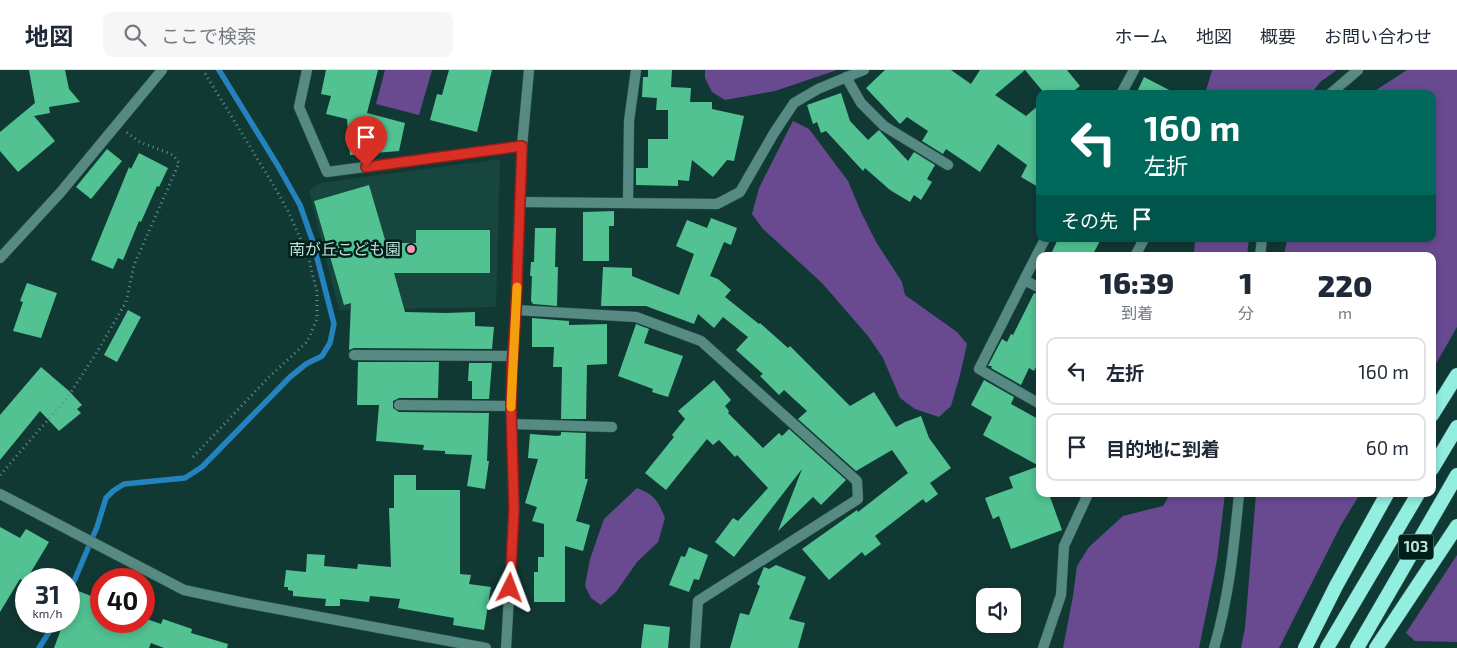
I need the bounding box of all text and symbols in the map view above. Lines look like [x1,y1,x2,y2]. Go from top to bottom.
search box [103,12,453,57]
text: 地図 [25,21,73,50]
icon: search [121,21,149,49]
text: ここで検索 [161,24,256,47]
text: ホーム [1115,25,1168,47]
text: 地図 [1196,25,1232,47]
text: 概要 [1260,25,1296,47]
text: お問い合わせ [1324,25,1432,47]
text: 160 m [1144,106,1240,148]
icon: left [1061,110,1126,175]
pin [345,116,387,167]
icon: arrive [352,123,380,151]
text: 左折 [1144,152,1188,178]
icon: arrive [1128,205,1156,233]
text: その先 [1061,209,1118,232]
place label: 南が丘こども園 [289,239,401,258]
marker: 南が丘こども園 [405,243,417,255]
text: 16:39 [1100,264,1174,300]
text: 1 [1239,264,1253,300]
text: 220 [1318,267,1372,303]
text: 到着 [1121,303,1153,322]
text: 分 [1238,303,1254,322]
text: m [1338,303,1352,322]
icon: left [1063,357,1091,385]
text: 160 m [1358,360,1409,383]
text: 左折 [1106,361,1144,384]
icon: arrive [1063,433,1091,461]
text: 60 m [1366,436,1409,459]
text: 目的地に到着 [1106,437,1220,460]
road number: 103 [1398,534,1434,560]
position arrow [483,561,535,613]
speed limit sign: 40 [90,568,155,633]
text: 31 [35,579,60,609]
map controls [976,588,1021,633]
button: sound [976,588,1021,633]
text: km/h [33,606,62,620]

